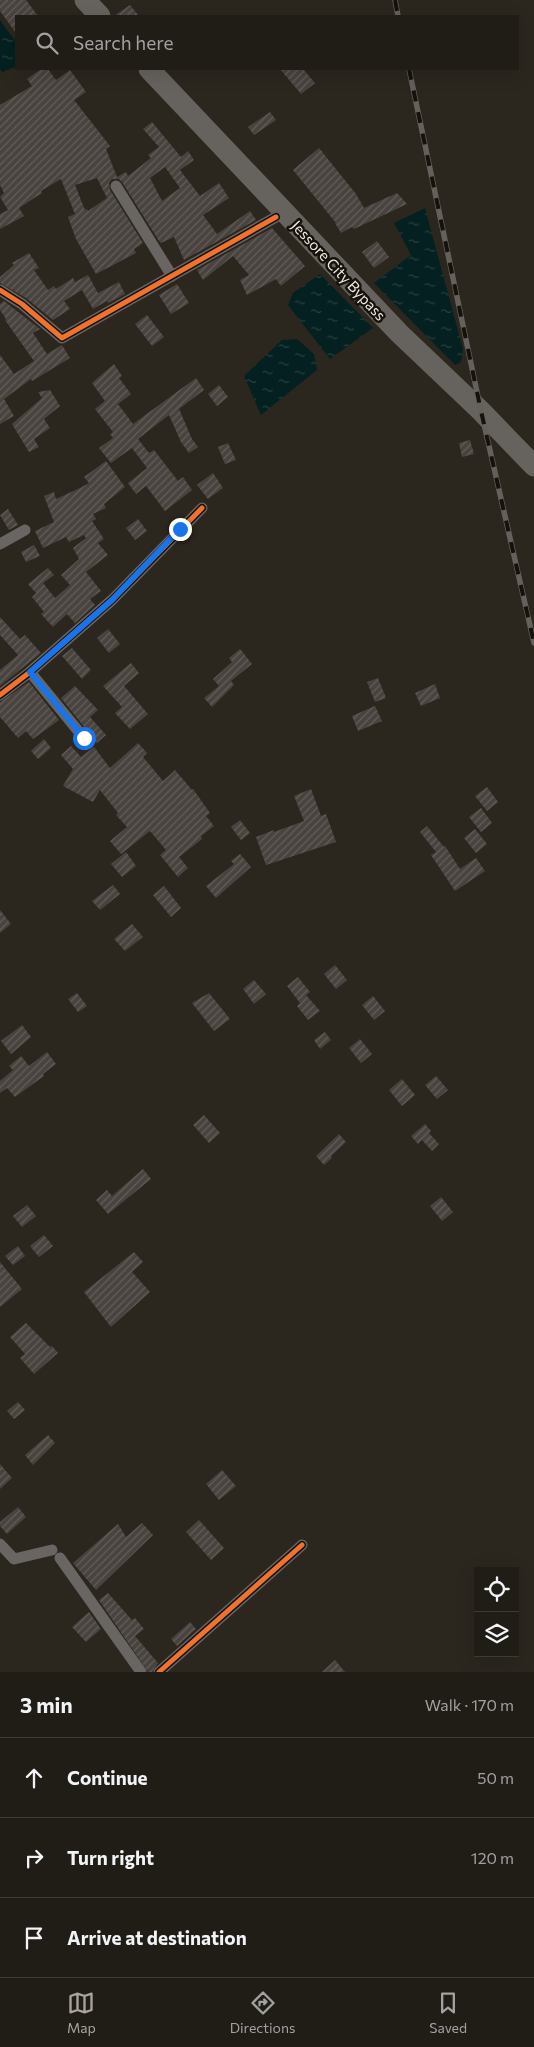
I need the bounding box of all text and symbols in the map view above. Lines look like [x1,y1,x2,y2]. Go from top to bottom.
search box [15,15,519,70]
icon: search [33,29,61,57]
text: Search here [73,31,173,54]
street label: Jessore City Bypass [288,216,390,324]
route end [169,518,192,541]
route start [73,727,96,750]
map controls [474,1567,519,1657]
button: locate [474,1567,519,1612]
button: layers [474,1612,519,1657]
text: 3 min [20,1692,73,1717]
text: Walk · 170 m [425,1695,514,1714]
icon: ahead [20,1764,48,1792]
text: Continue [67,1766,147,1789]
text: 50 m [477,1768,514,1787]
icon: right [20,1844,48,1872]
text: Turn right [67,1846,154,1869]
text: 120 m [471,1848,514,1867]
icon: arrive [20,1924,48,1952]
text: Arrive at destination [67,1926,247,1949]
tab: Map [67,1989,96,2036]
tab: Directions [230,1989,295,2036]
tab: Saved [429,1989,467,2036]

